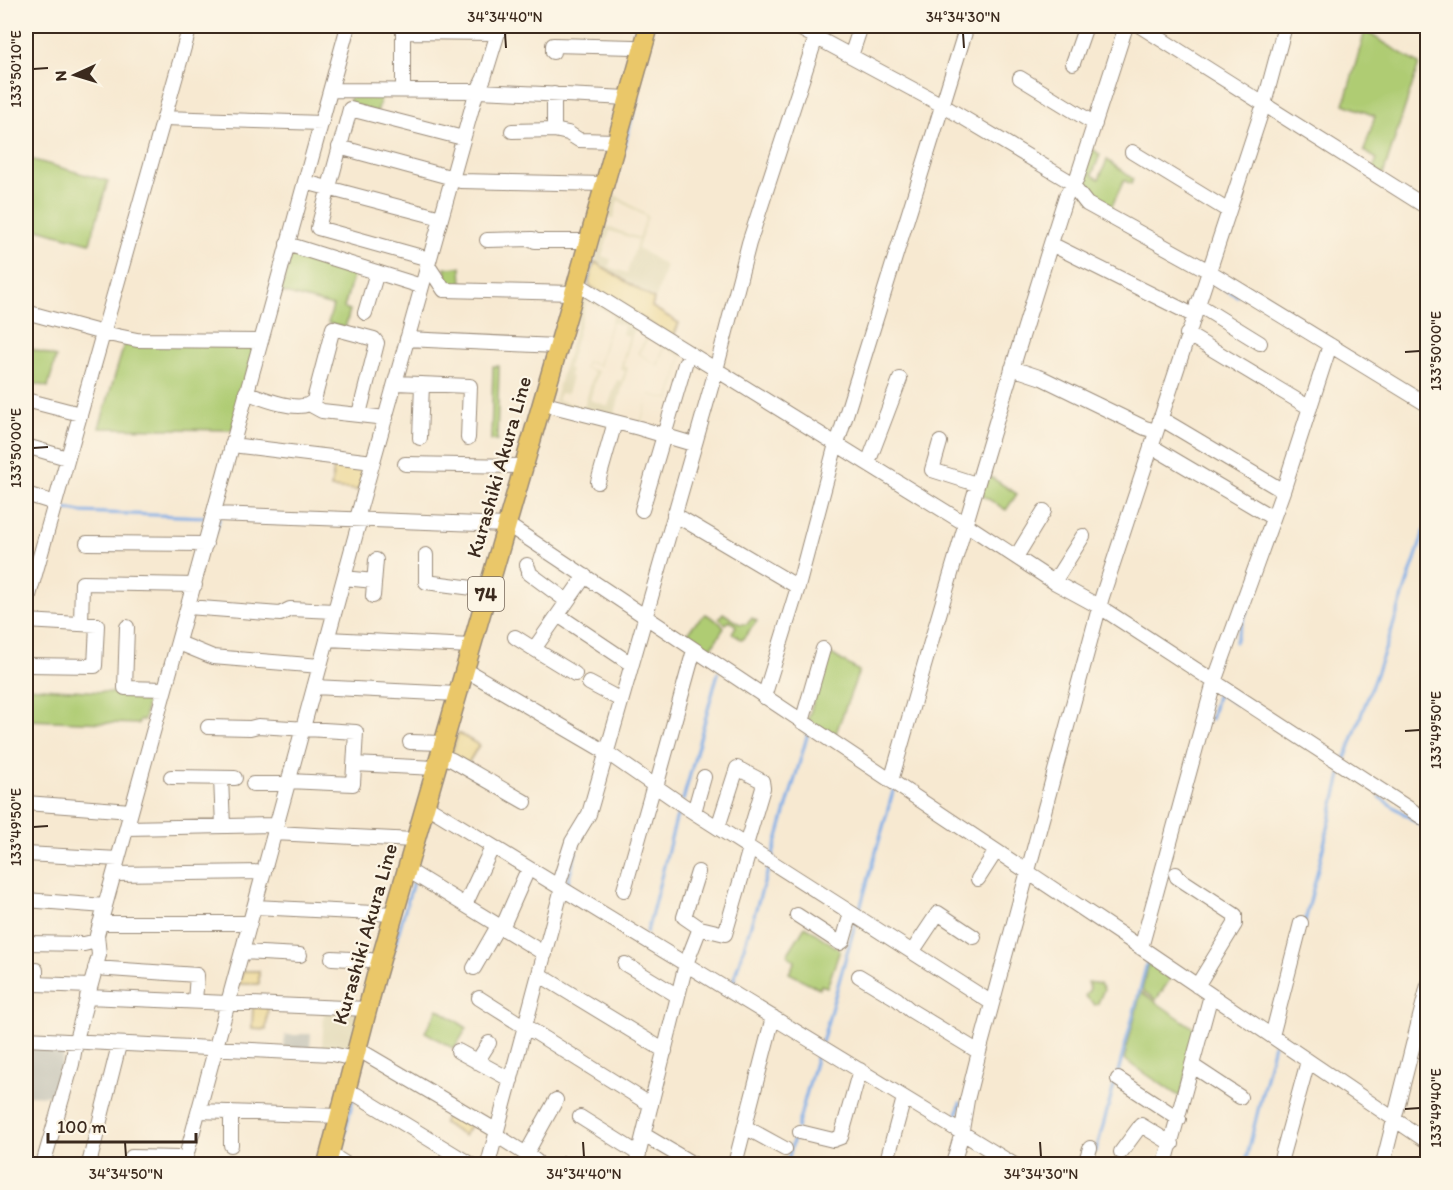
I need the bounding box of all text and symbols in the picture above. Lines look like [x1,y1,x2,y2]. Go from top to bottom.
text: 34°34'40"N [467,8,543,26]
text: 34°34'30"N [926,8,1000,26]
text: 133°50'10"E [7,30,25,108]
north arrow [45,45,105,105]
text: N [51,70,70,82]
text: 133°50'00"E [1427,311,1445,391]
street label: Kurashiki Akura Line [461,373,536,560]
text: 133°50'00"E [7,408,25,488]
road number: 74 [468,577,504,611]
text: 133°49'50"E [1427,691,1445,769]
text: 133°49'50"E [7,788,25,866]
street label: Kurashiki Akura Line [327,840,402,1027]
text: 133°49'40"E [1427,1068,1445,1148]
scale bar [48,1106,196,1144]
text: 100 m [57,1116,107,1138]
text: 34°34'50"N [89,1165,163,1183]
text: 34°34'40"N [546,1165,622,1183]
text: 34°34'30"N [1004,1165,1078,1183]

